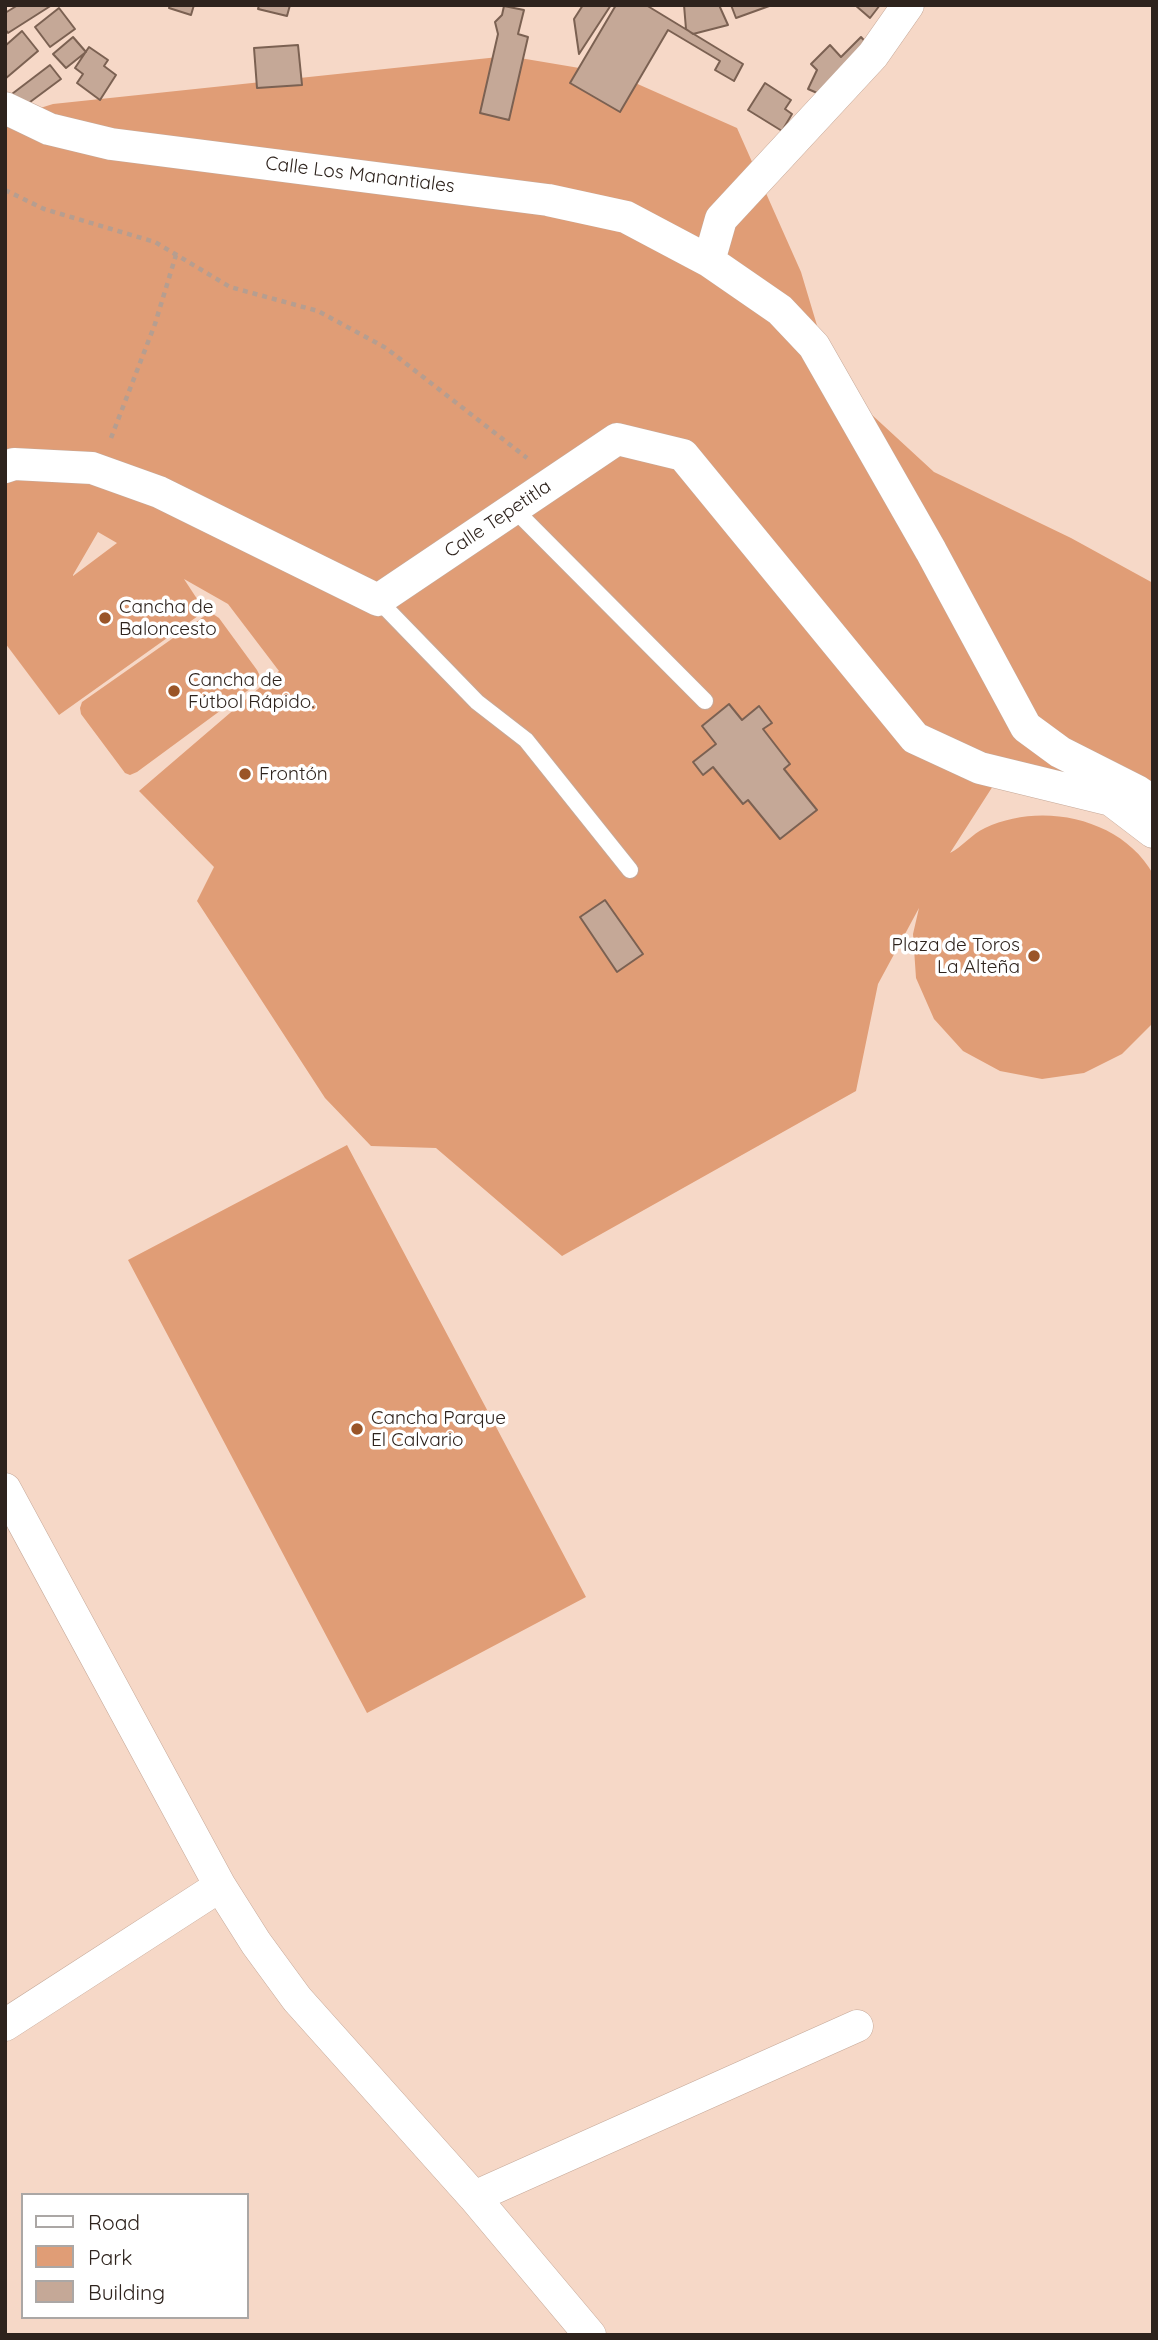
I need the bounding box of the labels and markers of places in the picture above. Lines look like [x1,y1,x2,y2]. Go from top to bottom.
place label: Cancha de Baloncesto [119,596,217,640]
marker: Cancha de Baloncesto [97,610,113,626]
place label: Cancha de Fútbol Rápido. [188,669,315,713]
marker: Cancha de Fútbol Rápido. [166,683,182,699]
place label: Frontón [259,763,328,785]
marker: Frontón [237,766,253,782]
place label: Plaza de Toros La Alteña [892,934,1020,978]
marker: Plaza de Toros La Alteña [1026,948,1042,964]
place label: Cancha Parque El Calvario [371,1407,506,1451]
marker: Cancha Parque El Calvario [349,1421,365,1437]

